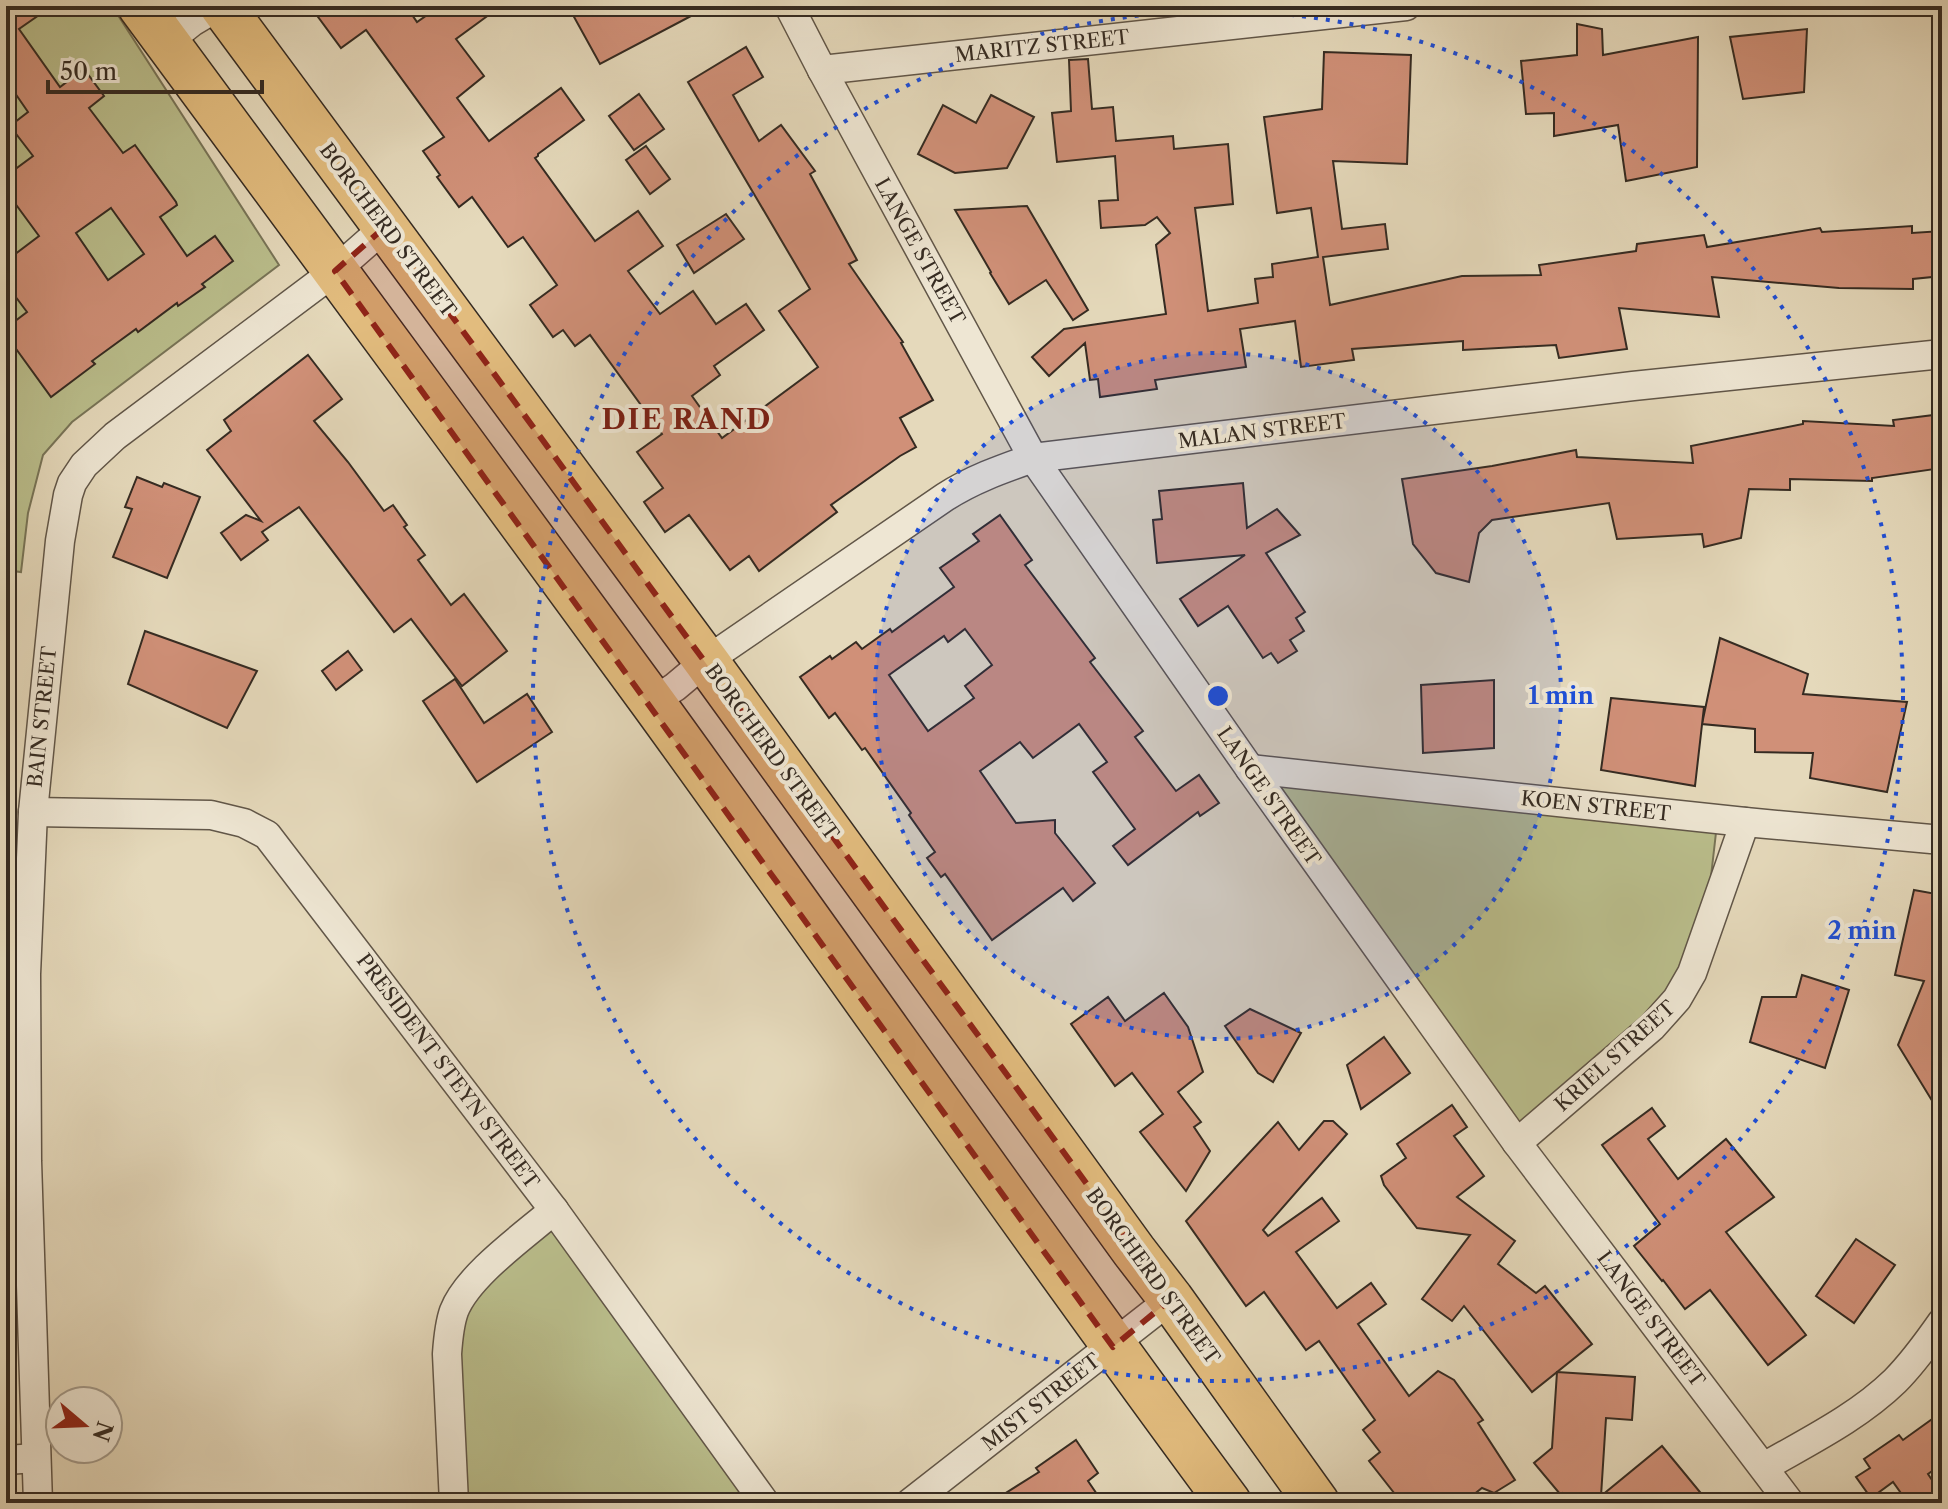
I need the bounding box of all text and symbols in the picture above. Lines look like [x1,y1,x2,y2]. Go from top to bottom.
street label: MARITZ STREET [954,25,1130,67]
scale bar [48,44,262,94]
text: 50 m [60,57,117,86]
street label: BORCHERD STREET [315,138,461,322]
street label: LANGE STREET [870,174,970,328]
district label: DIE RAND [602,402,772,436]
street label: MALAN STREET [1177,409,1347,453]
street label: BAIN STREET [23,645,61,789]
street label: BORCHERD STREET [700,659,844,845]
text: 1 min [1528,681,1594,710]
centre of rings [1204,682,1232,710]
street label: LANGE STREET [1212,722,1326,870]
street label: KOEN STREET [1520,786,1672,826]
text: 2 min [1827,916,1897,945]
street label: PRESIDENT STEYN STREET [352,949,544,1193]
street label: KRIEL STREET [1550,996,1680,1116]
street label: BORCHERD STREET [1081,1183,1225,1369]
street label: LANGE STREET [1592,1246,1710,1392]
street label: MIST STREET [977,1348,1105,1456]
north arrow [44,1385,124,1465]
text: N [87,1418,118,1445]

